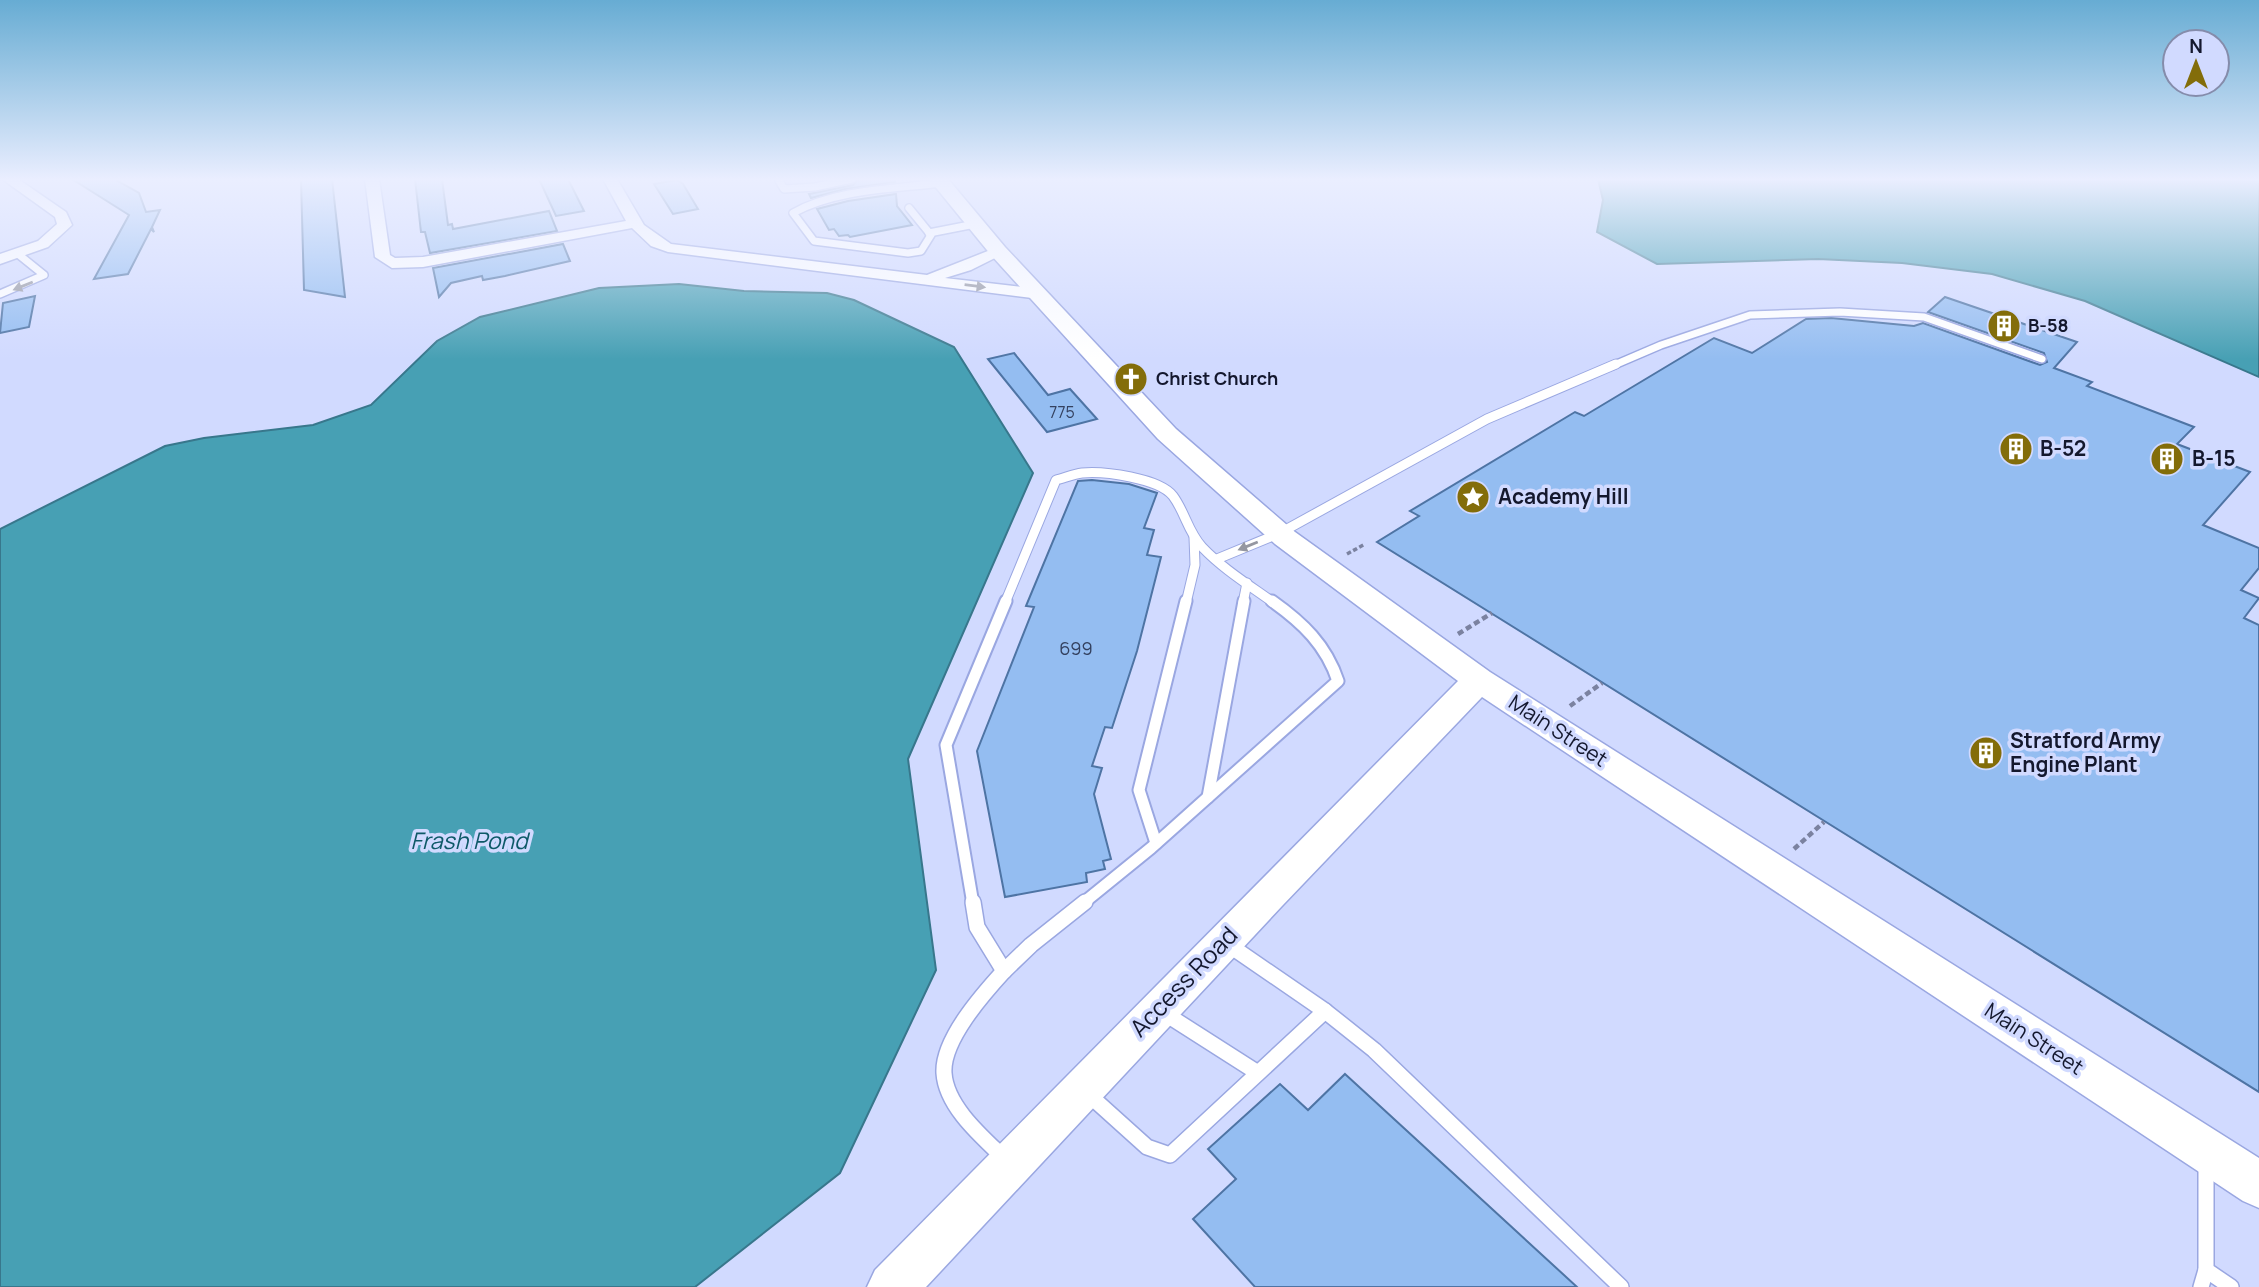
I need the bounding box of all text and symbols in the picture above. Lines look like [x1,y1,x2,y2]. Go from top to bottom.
north arrow [2161,28,2231,98]
text: N [2189,33,2203,59]
one-way arrow [12,280,33,291]
one-way arrow [964,281,986,292]
building icon: B-58 [1985,307,2023,345]
place label: B-58 [2028,313,2069,337]
church icon: Christ Church [1112,360,1150,398]
place label: Christ Church [1156,366,1278,390]
house number: 775 [1049,401,1075,423]
building icon: B-52 [1997,430,2035,468]
place label: B-52 [2040,434,2086,462]
building icon: B-15 [2148,440,2186,478]
place label: B-15 [2192,444,2236,472]
place icon: Academy Hill [1454,478,1492,516]
place label: Academy Hill [1498,482,1629,510]
one-way arrow [1238,541,1259,552]
house number: 699 [1059,636,1093,660]
street label: Main Street [1504,688,1613,773]
place label: Stratford Army Engine Plant [2010,726,2161,778]
building icon: Stratford Army Engine Plant [1967,734,2005,772]
water label: Frash Pond [410,824,531,856]
street label: Access Road [1122,918,1244,1043]
street label: Main Street [1980,996,2089,1081]

